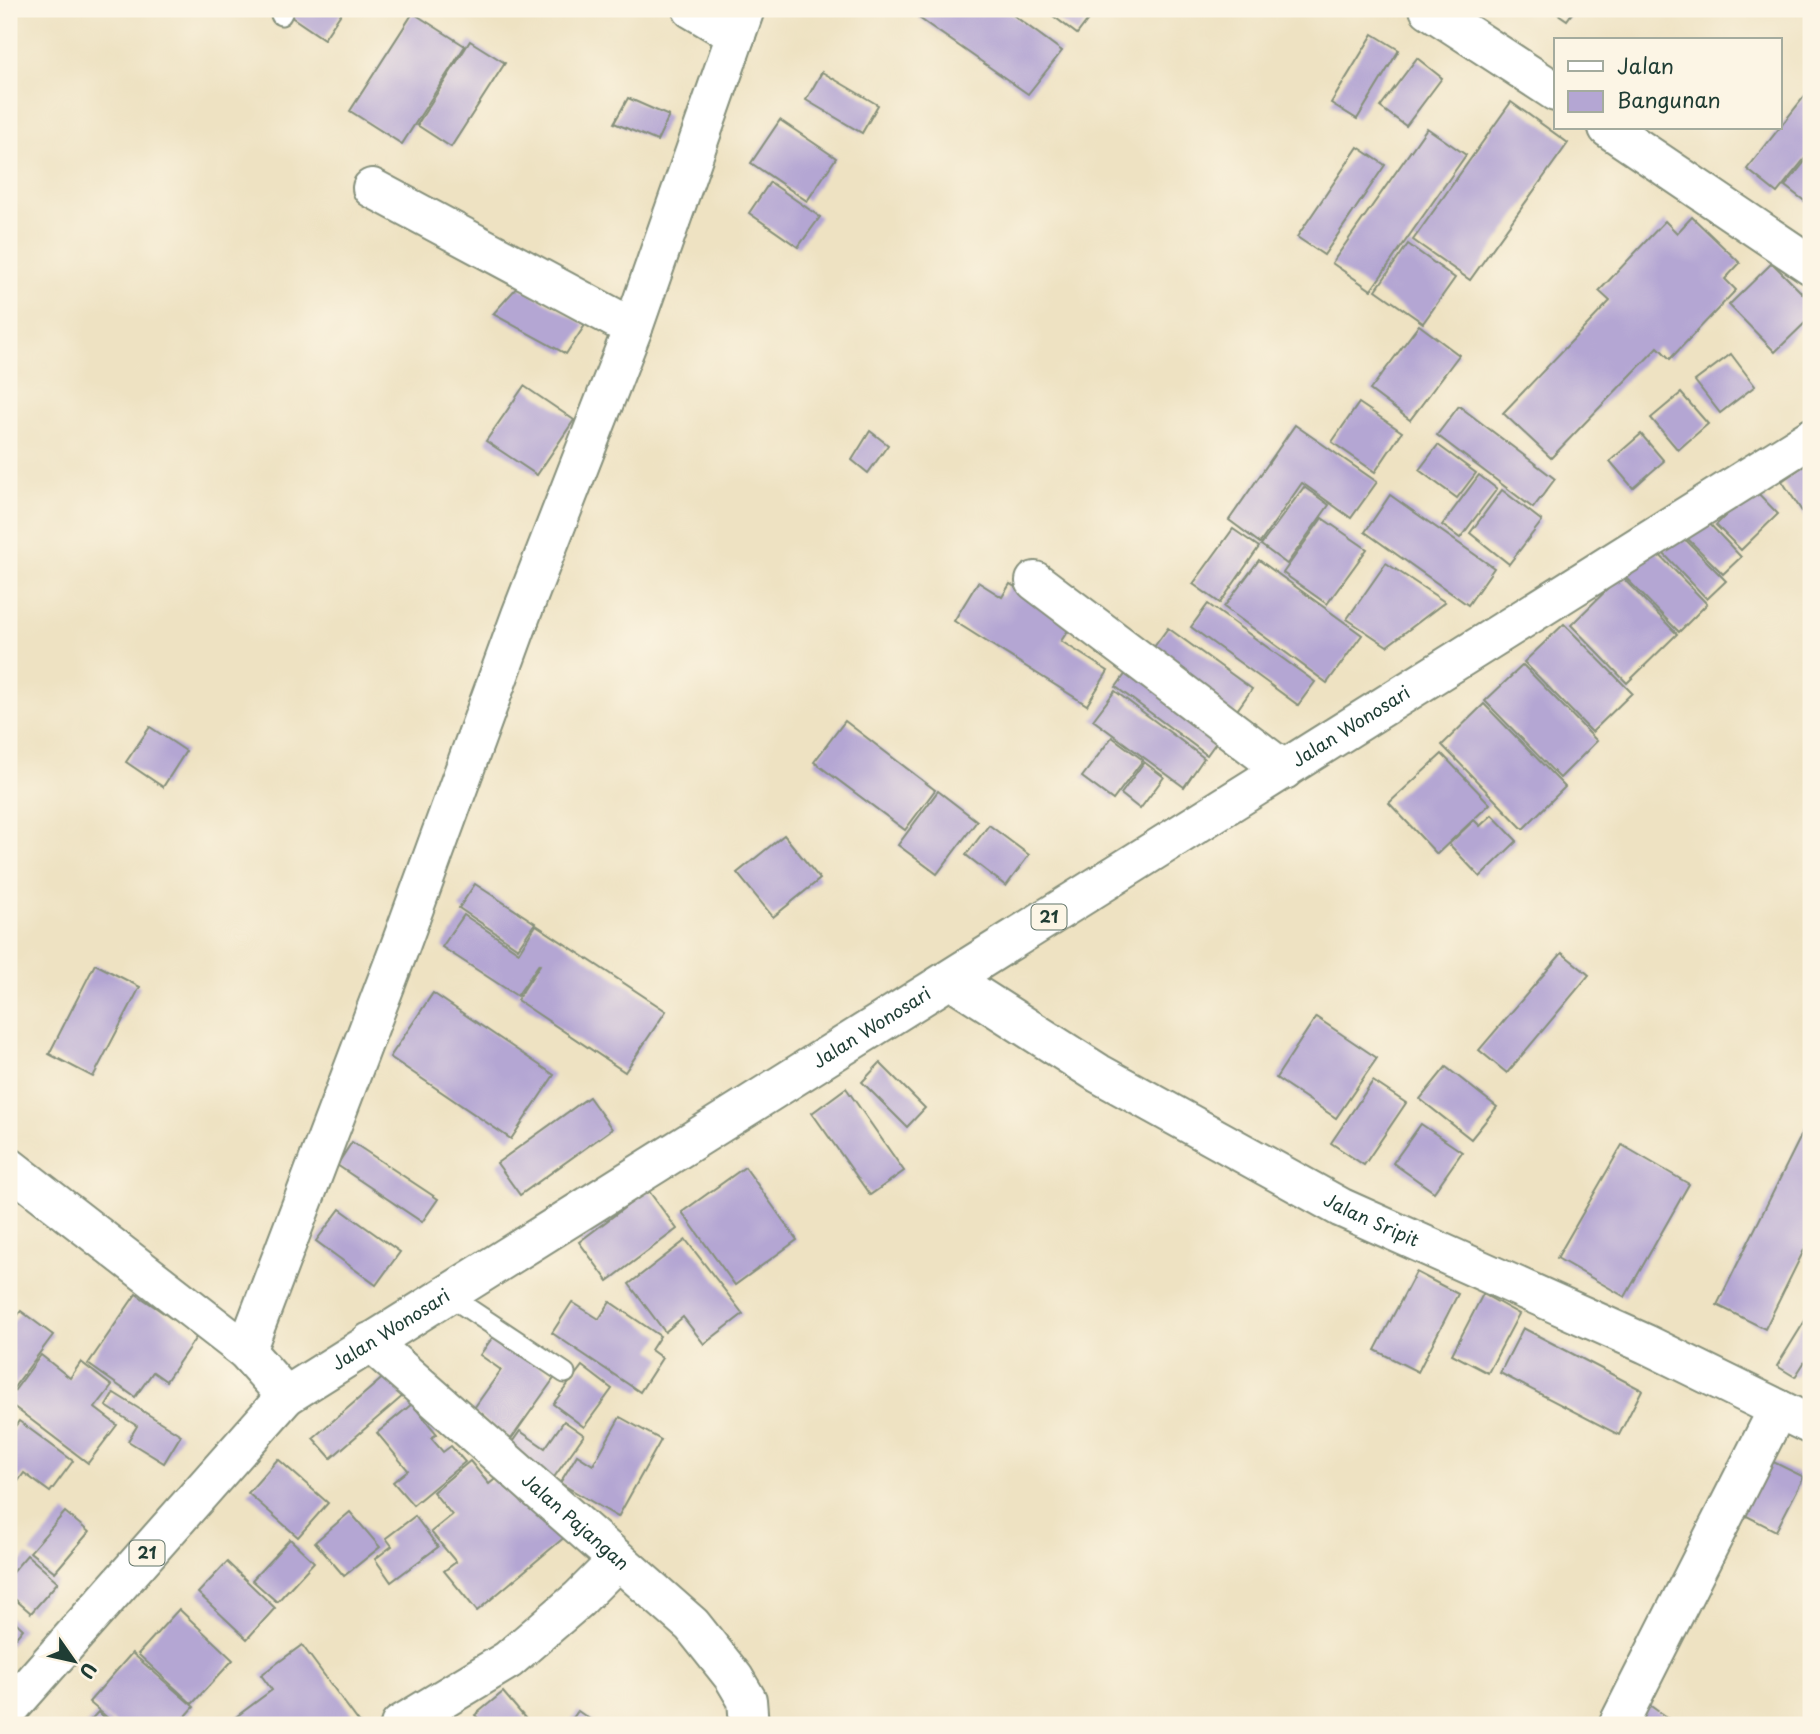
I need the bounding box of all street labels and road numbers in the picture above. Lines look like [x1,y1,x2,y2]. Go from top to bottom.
street label: Jalan Wonosari [1286,678,1415,773]
road number: 21 [1032,904,1066,930]
street label: Jalan Wonosari [807,979,936,1074]
street label: Jalan Sripit [1319,1185,1424,1253]
street label: Jalan Wonosari [326,1281,455,1376]
street label: Jalan Pajangan [516,1466,636,1576]
road number: 21 [130,1540,164,1566]

